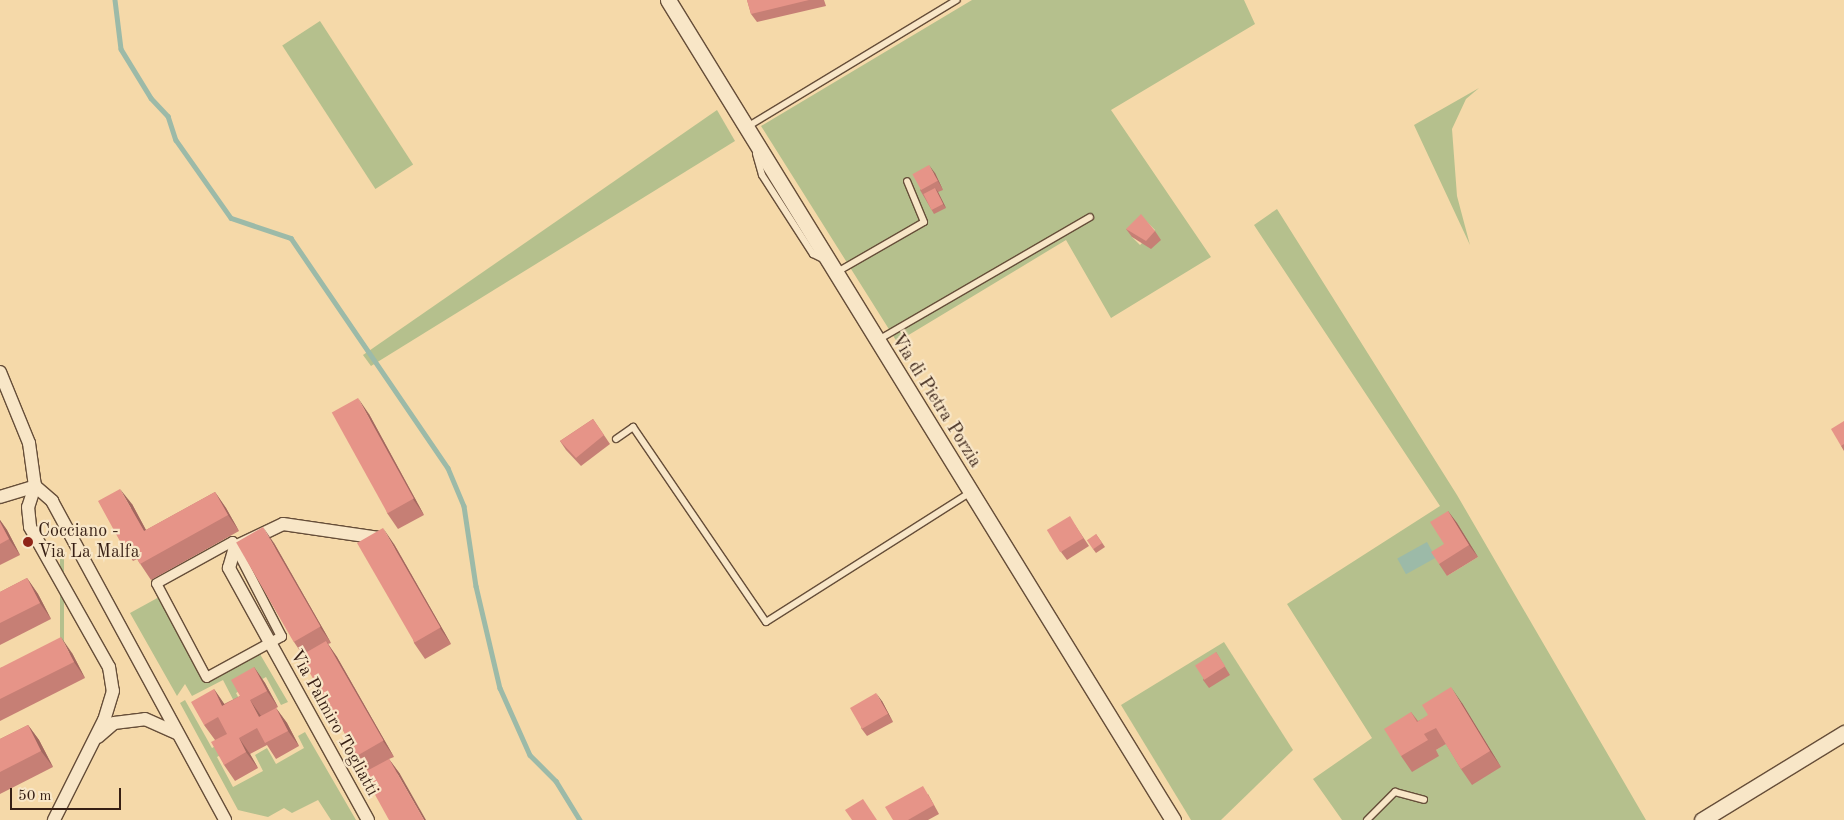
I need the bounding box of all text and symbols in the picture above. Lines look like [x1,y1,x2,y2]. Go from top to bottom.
street label: Via di Pietra Porzia [886,330,986,472]
place label: Cocciano - Via La Malfa [38,521,140,564]
marker: Cocciano - Via La Malfa [22,536,34,548]
street label: Via Palmiro Togliatti [285,646,383,800]
scale bar [12,778,124,810]
text: 50 m [18,789,52,804]

